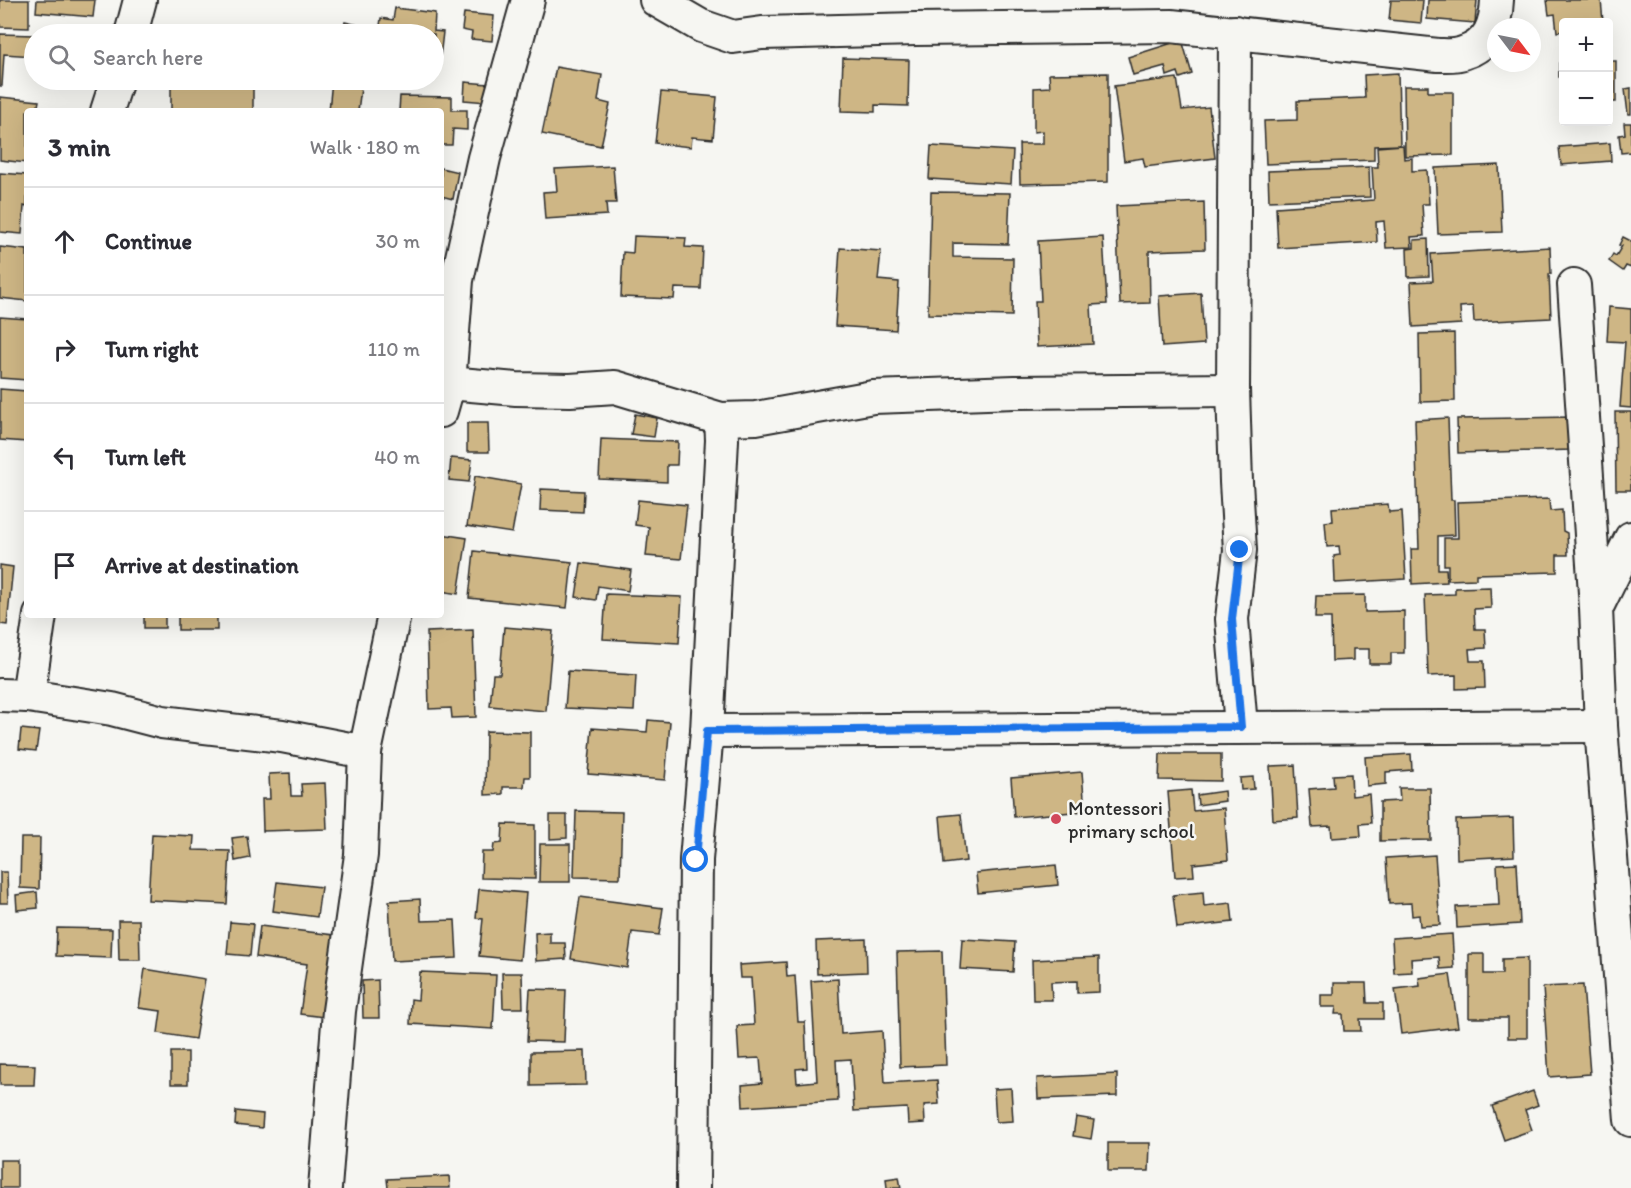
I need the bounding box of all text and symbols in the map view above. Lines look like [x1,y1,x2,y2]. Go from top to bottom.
north arrow [1487,18,1541,72]
map controls [1559,18,1613,126]
button: + [1559,18,1613,72]
search box [24,24,444,90]
icon: search [45,41,78,74]
text: Search here [93,44,203,71]
button: − [1559,72,1613,126]
text: 3 min [48,131,110,163]
text: Walk · 180 m [310,135,420,159]
icon: ahead [48,225,81,258]
text: Continue [105,228,192,255]
text: 30 m [375,229,420,253]
icon: right [48,333,81,366]
text: Turn right [105,336,199,363]
text: 110 m [368,337,420,361]
icon: left [48,441,81,474]
text: Turn left [105,444,186,471]
text: 40 m [374,445,420,469]
route end [1226,536,1252,562]
icon: arrive [48,549,81,582]
text: Arrive at destination [105,552,299,579]
place label: Montessori primary school [1068,796,1195,843]
marker: Montessori primary school [1049,812,1063,826]
route start [682,846,708,872]

